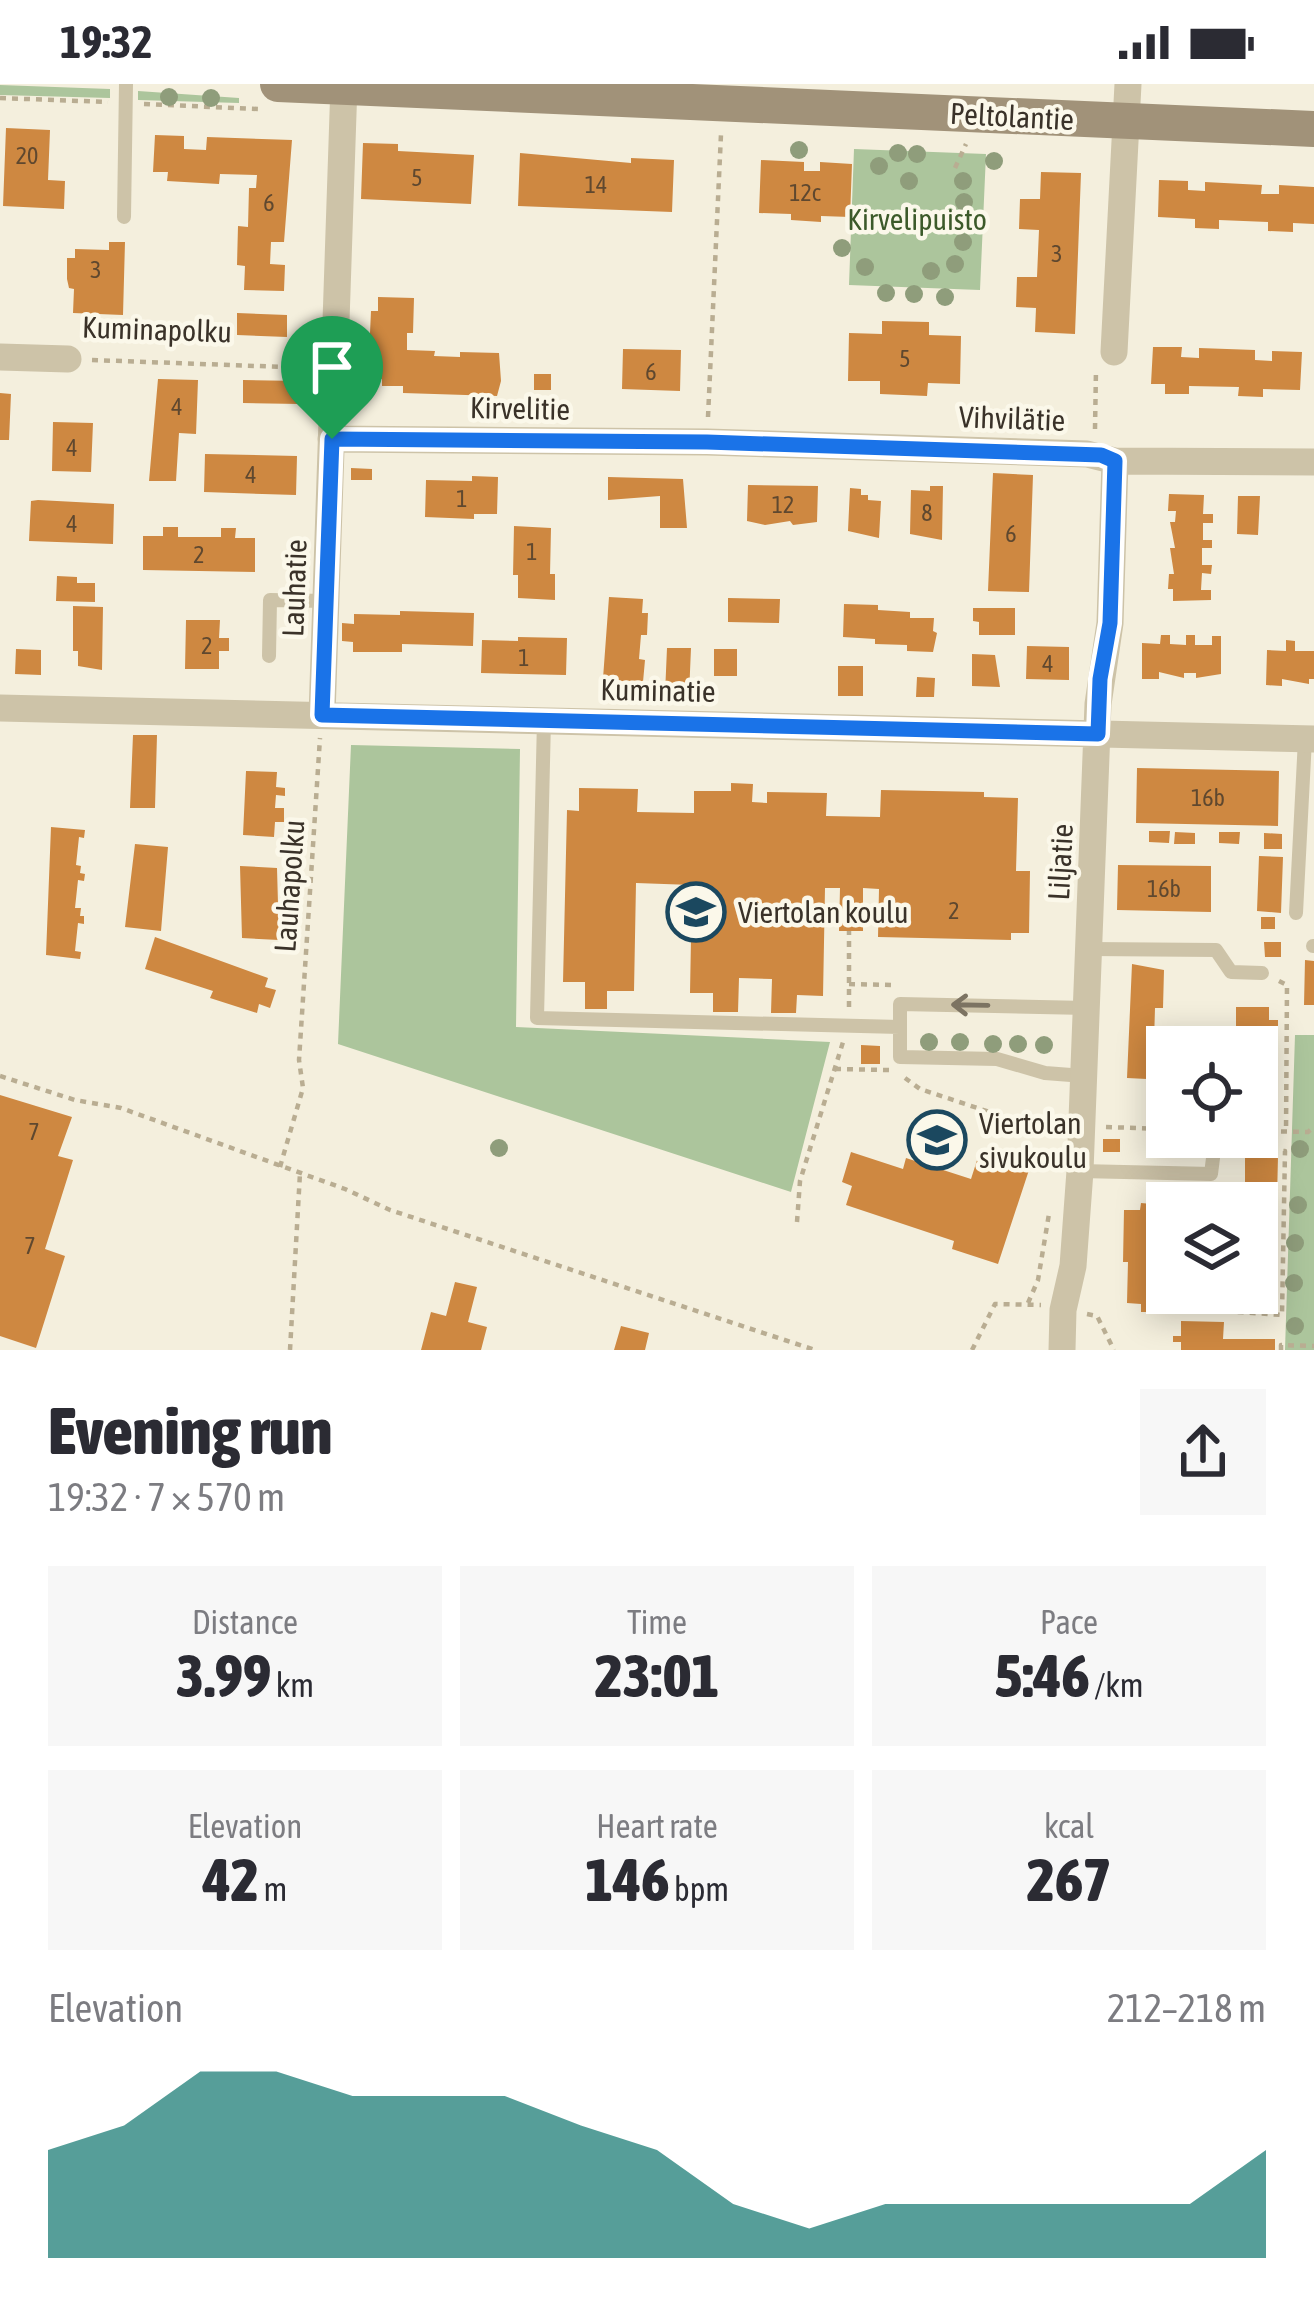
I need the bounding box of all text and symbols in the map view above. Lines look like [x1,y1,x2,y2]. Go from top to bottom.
text: 19:32 [60,16,153,68]
street label: Peltolantie [949,96,1075,136]
house number: 20 [16,142,38,169]
house number: 5 [411,164,423,191]
house number: 14 [585,171,607,198]
house number: 12c [789,179,821,206]
house number: 6 [263,189,275,216]
park label: Kirvelipuisto [847,202,987,236]
house number: 3 [1051,240,1063,267]
house number: 3 [90,256,102,283]
street label: Kuminapolku [82,309,232,349]
pin [281,316,383,439]
icon: arrive [299,334,365,400]
house number: 5 [899,345,911,372]
house number: 6 [645,358,657,385]
street label: Kirvelitie [470,390,570,426]
house number: 4 [171,393,183,420]
street label: Vihvilätie [958,399,1066,437]
house number: 4 [66,434,78,461]
house number: 4 [245,461,257,488]
house number: 1 [456,485,468,512]
house number: 12 [772,491,794,518]
house number: 8 [921,499,933,526]
house number: 4 [66,510,78,537]
house number: 6 [1005,520,1017,547]
house number: 1 [526,538,538,565]
street label: Lauhatie [275,539,313,637]
house number: 2 [193,541,205,568]
house number: 2 [201,632,213,659]
house number: 1 [518,644,530,671]
house number: 4 [1042,650,1054,677]
street label: Kuminatie [600,672,716,708]
house number: 16b [1191,784,1225,811]
street label: Lauhapolku [267,819,311,953]
street label: Liljatie [1041,823,1079,901]
house number: 16b [1147,875,1181,902]
school or university icon: Viertolan koulu [665,881,727,943]
place label: Viertolan koulu [738,895,908,929]
house number: 2 [948,897,960,924]
one-way arrow [951,994,990,1017]
map controls [1146,1026,1278,1314]
button: locate [1146,1026,1278,1158]
place label: Viertolan sivukoulu [979,1106,1087,1174]
school or university icon: Viertolan sivukoulu [906,1109,968,1171]
house number: 7 [28,1118,40,1145]
button: layers [1146,1182,1278,1314]
house number: 7 [24,1232,36,1259]
button: share [1140,1389,1266,1515]
text: Evening run [48,1392,333,1468]
text: 19:32 · 7 × 570 m [48,1475,285,1519]
text: Distance [192,1603,298,1641]
text: Time [627,1603,687,1641]
text: Pace [1040,1603,1098,1641]
text: 3.99 [176,1641,271,1710]
text: 23:01 [595,1641,719,1710]
text: 5:46 [994,1641,1090,1710]
text: km [271,1666,314,1704]
text: /km [1090,1666,1144,1704]
text: Elevation [188,1807,302,1845]
text: Heart rate [596,1807,718,1845]
text: kcal [1044,1807,1094,1845]
text: 42 [203,1845,259,1914]
text: 146 [585,1845,670,1914]
text: 267 [1027,1845,1111,1914]
text: m [259,1870,287,1908]
text: bpm [670,1870,729,1908]
text: Elevation [48,1986,183,2030]
text: 212–218 m [1107,1986,1266,2030]

